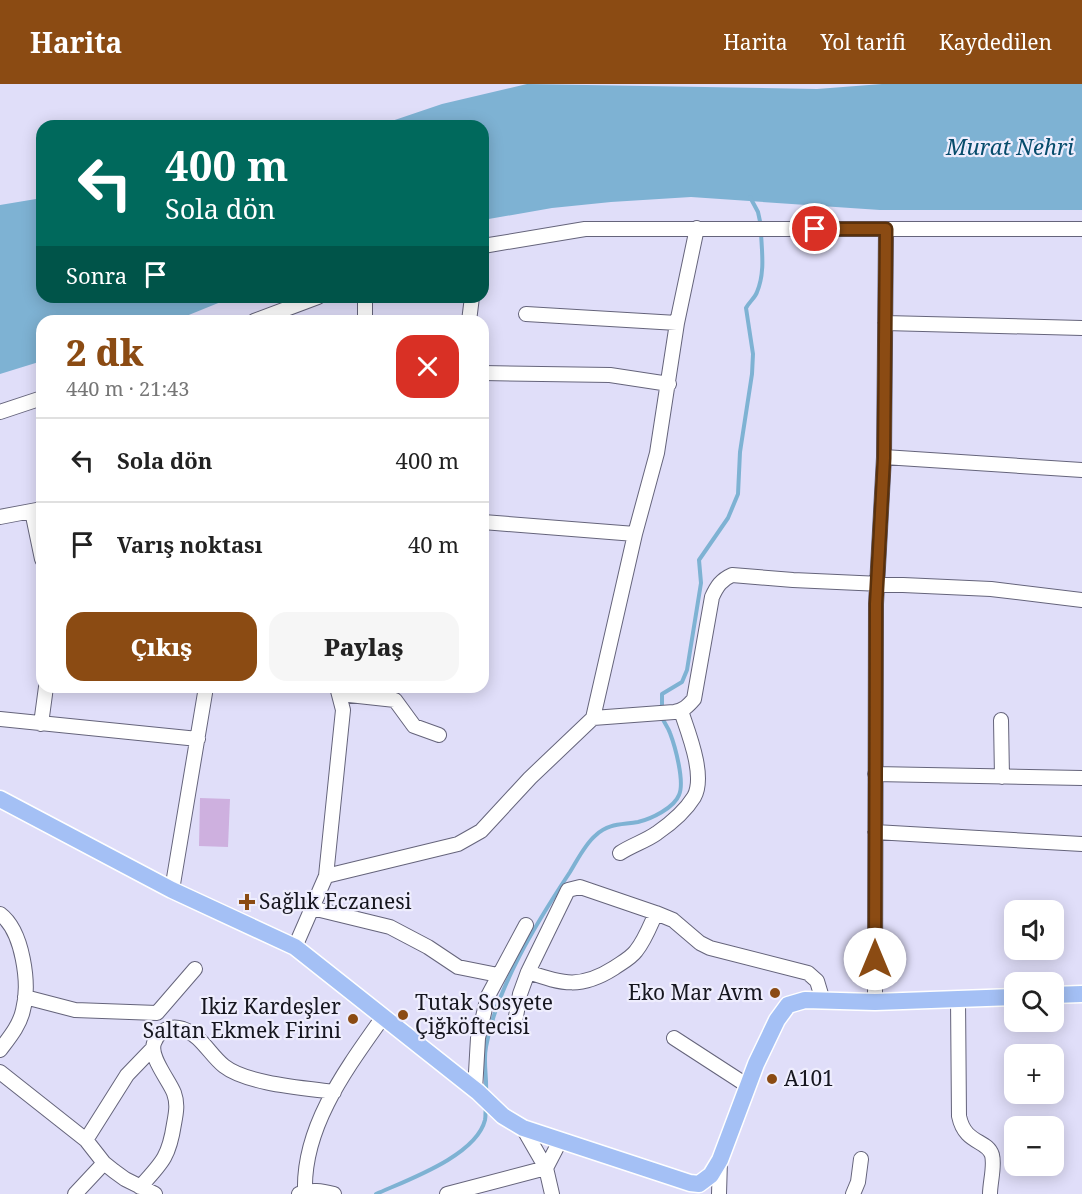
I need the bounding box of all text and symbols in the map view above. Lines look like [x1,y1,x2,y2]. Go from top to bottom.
text: Harita [30,23,122,61]
text: Harita [723,28,787,56]
text: Yol tarifi [820,28,906,56]
text: Kaydedilen [939,28,1052,56]
water label: Murat Nehri [945,131,1074,161]
text: 400 m [165,136,289,193]
icon: left [66,144,144,222]
text: Sola dön [165,190,275,227]
pin [789,203,840,254]
icon: arrive [798,212,831,245]
icon: arrive [139,258,172,291]
text: Sonra [66,260,127,290]
text: 2 dk [66,328,143,377]
button: close [396,335,459,398]
text: 440 m · 21:43 [66,375,189,402]
icon: left [66,444,99,477]
text: Sola dön [117,445,212,475]
text: 400 m [396,445,459,475]
icon: arrive [66,528,99,561]
text: Varış noktası [117,529,262,559]
text: 40 m [408,529,459,559]
button: Çıkış [66,612,257,681]
button: Paylaş [269,612,459,681]
place label: Sağlık Eczanesi [259,887,412,915]
marker: Sağlık Eczanesi [240,895,254,909]
map controls [1004,900,1064,1176]
button: sound [1004,900,1064,960]
position arrow [843,927,907,991]
button: search [1004,972,1064,1032]
place label: Eko Mar Avm [628,978,763,1006]
marker: Eko Mar Avm [768,986,782,1000]
place label: Tutak Sosyete Çiğköftecisi [415,988,553,1040]
place label: Ikiz Kardeşler Saltan Ekmek Firini [143,992,341,1044]
marker: Tutak Sosyete Çiğköftecisi [396,1008,410,1022]
marker: Ikiz Kardeşler Saltan Ekmek Firini [346,1012,360,1026]
button: + [1004,1044,1064,1104]
place label: A101 [784,1064,834,1092]
marker: A101 [765,1072,779,1086]
button: − [1004,1116,1064,1176]

